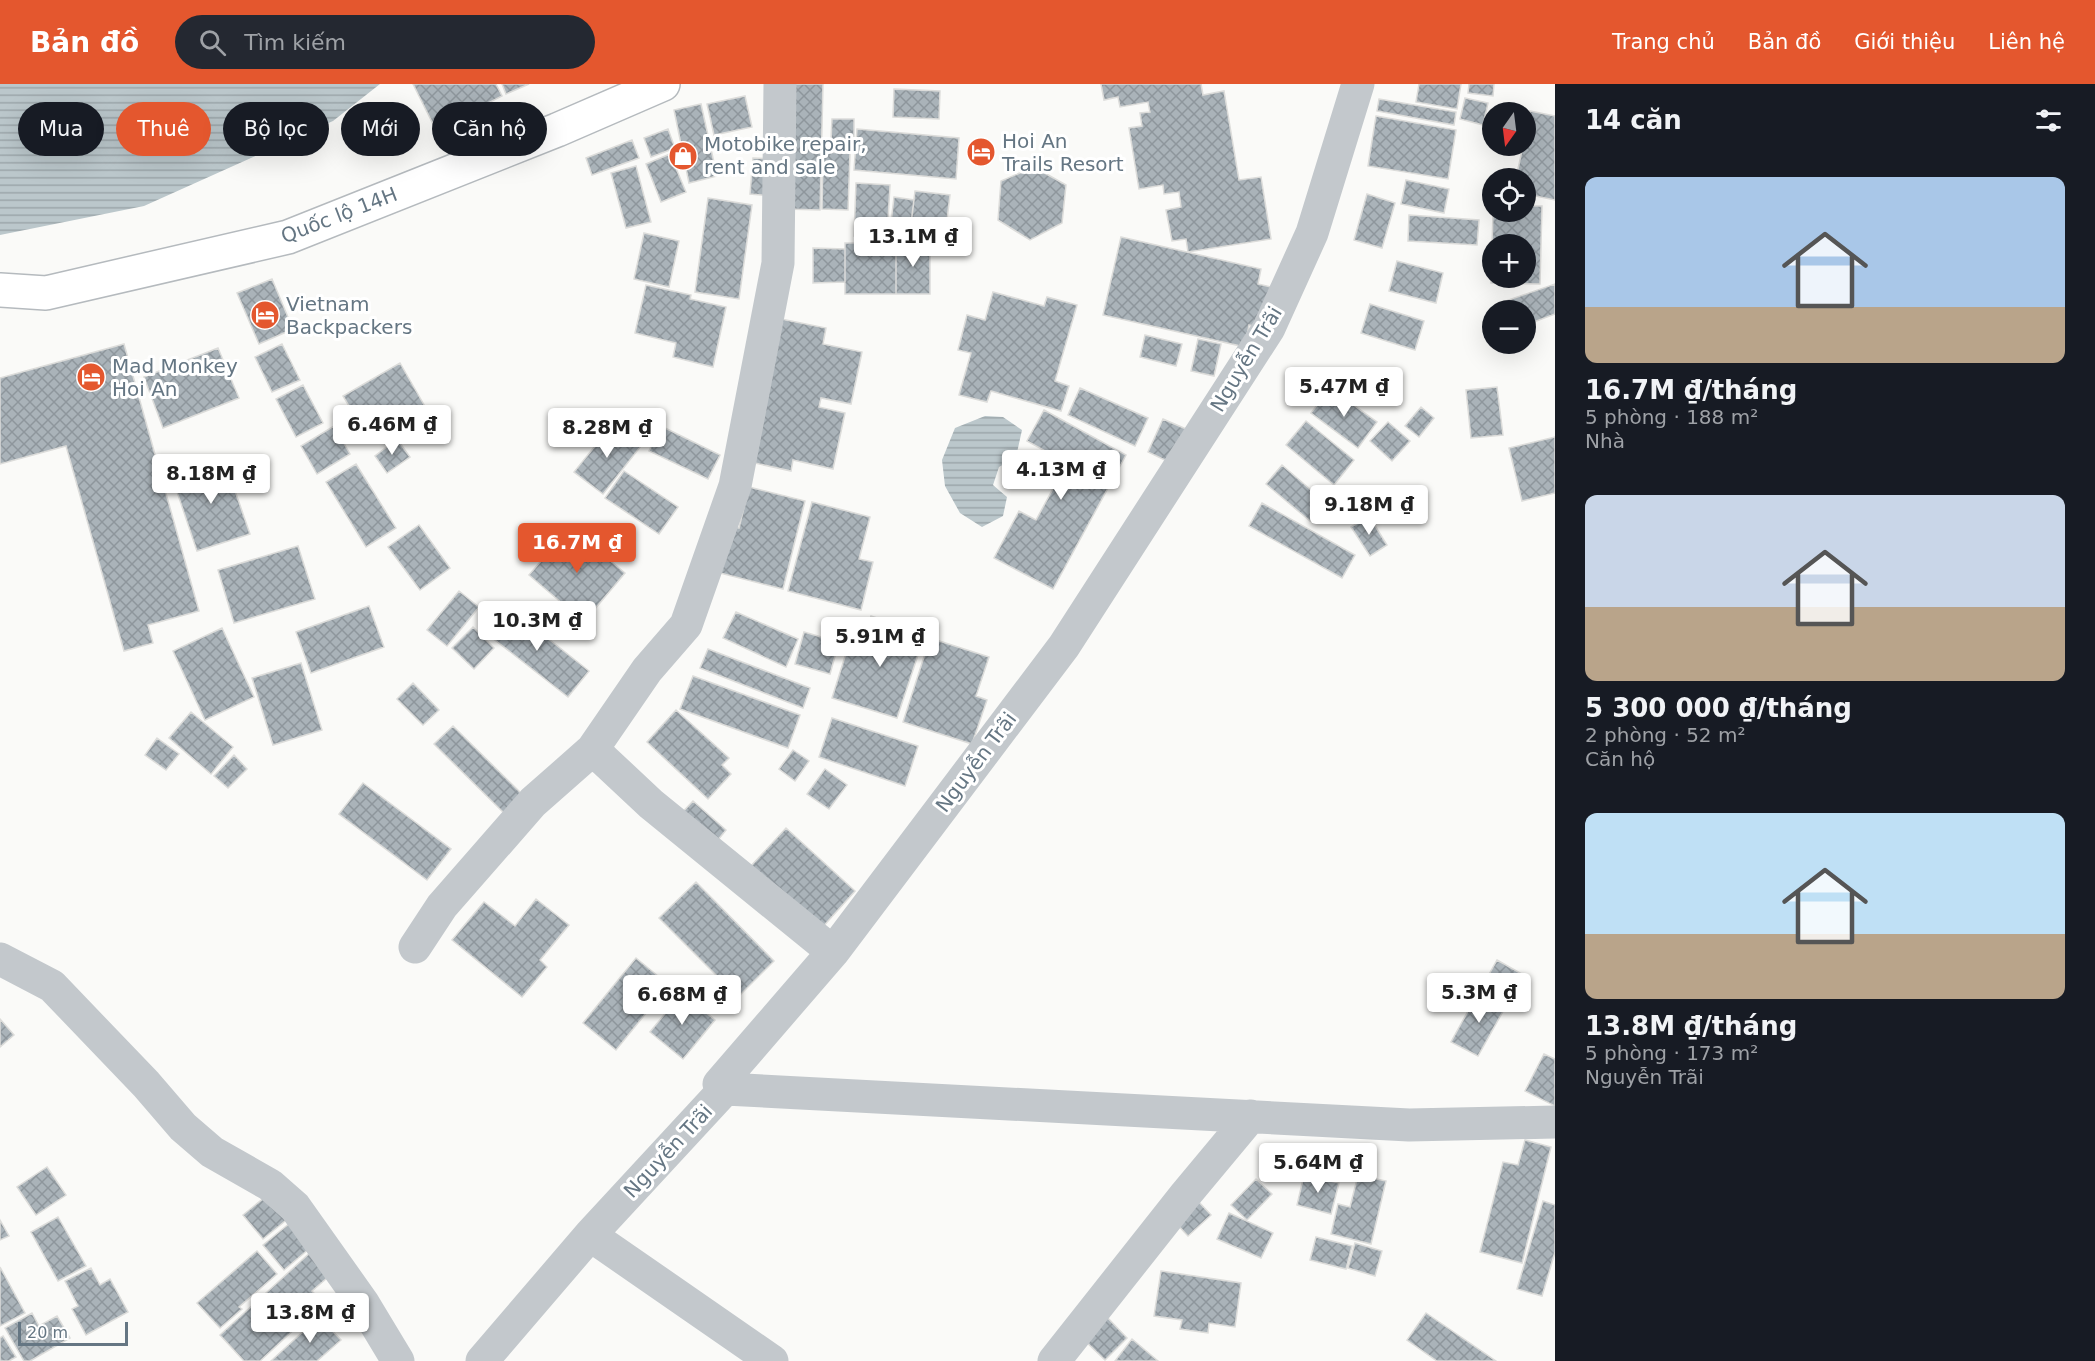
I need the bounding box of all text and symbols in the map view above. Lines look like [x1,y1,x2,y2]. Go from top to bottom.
search box [175,15,595,69]
text: Bản đồ [30,26,139,59]
icon: search [196,26,229,59]
text: Tìm kiếm [244,30,346,55]
text: Trang chủ [1612,30,1715,54]
text: Bản đồ [1748,30,1821,54]
text: Giới thiệu [1854,30,1955,54]
text: Liên hệ [1988,30,2065,54]
chip: Mua [18,102,104,156]
chip: Thuê [116,102,211,156]
chip: Bộ lọc [223,102,329,156]
chip: Mới [341,102,420,156]
chip: Căn hộ [432,102,547,156]
north arrow [1482,102,1536,156]
map controls [1482,102,1536,354]
icon: filters [2032,104,2065,137]
text: 14 căn [1585,105,1682,135]
place label: Hoi An Trails Resort [1001,129,1124,176]
place label: Motobike repair, rent and sale [704,132,867,179]
hotel icon: Hoi An Trails Resort [965,136,997,168]
shop icon: Motobike repair, rent and sale [667,140,699,172]
button: locate [1482,168,1536,222]
street label: Quốc lộ 14H [277,182,401,248]
icon: home [1771,216,1879,324]
pin: 13.1M ₫ [858,217,968,268]
text: 13.1M ₫ [868,224,958,248]
button: + [1482,234,1536,288]
place label: Vietnam Backpackers [286,292,412,339]
hotel icon: Vietnam Backpackers [249,299,281,331]
button: − [1482,300,1536,354]
street label: Nguyễn Trãi [1205,302,1287,416]
place label: Mad Monkey Hoi An [112,354,238,401]
hotel icon: Mad Monkey Hoi An [75,361,107,393]
pin: 5.47M ₫ [1289,367,1399,418]
text: 5.47M ₫ [1299,374,1389,398]
text: 16.7M ₫/tháng [1585,375,1797,405]
pin: 6.46M ₫ [337,405,447,456]
text: 5 phòng · 188 m² [1585,405,1758,429]
pin: 8.28M ₫ [552,408,662,459]
text: 6.46M ₫ [347,412,437,436]
text: 8.28M ₫ [562,415,652,439]
text: Nhà [1585,429,1625,453]
pin: 4.13M ₫ [1006,450,1116,501]
pin: 8.18M ₫ [156,454,266,505]
text: 4.13M ₫ [1016,457,1106,481]
text: 8.18M ₫ [166,461,256,485]
pin: 9.18M ₫ [1314,485,1424,536]
text: 9.18M ₫ [1324,492,1414,516]
pin: 16.7M ₫ [522,523,632,574]
text: 16.7M ₫ [532,530,622,554]
icon: home [1771,534,1879,642]
pin: 10.3M ₫ [482,601,592,652]
text: 10.3M ₫ [492,608,582,632]
pin: 5.91M ₫ [825,617,935,668]
text: 5.91M ₫ [835,624,925,648]
text: 5 300 000 ₫/tháng [1585,693,1852,723]
street label: Nguyễn Trãi [931,707,1021,817]
text: 2 phòng · 52 m² [1585,723,1745,747]
text: Căn hộ [1585,747,1655,771]
icon: home [1771,852,1879,960]
pin: 5.3M ₫ [1430,973,1528,1024]
pin: 6.68M ₫ [627,975,737,1026]
text: 5.3M ₫ [1441,980,1517,1004]
text: 6.68M ₫ [637,982,727,1006]
text: 13.8M ₫/tháng [1585,1011,1797,1041]
text: 5 phòng · 173 m² [1585,1041,1758,1065]
text: Nguyễn Trãi [1585,1065,1704,1089]
street label: Nguyễn Trãi [619,1099,717,1203]
pin: 5.64M ₫ [1263,1143,1373,1194]
text: 5.64M ₫ [1273,1150,1363,1174]
pin: 13.8M ₫ [255,1293,365,1344]
text: 13.8M ₫ [265,1300,355,1324]
scale bar [18,1319,128,1346]
text: 20 m [27,1323,68,1342]

